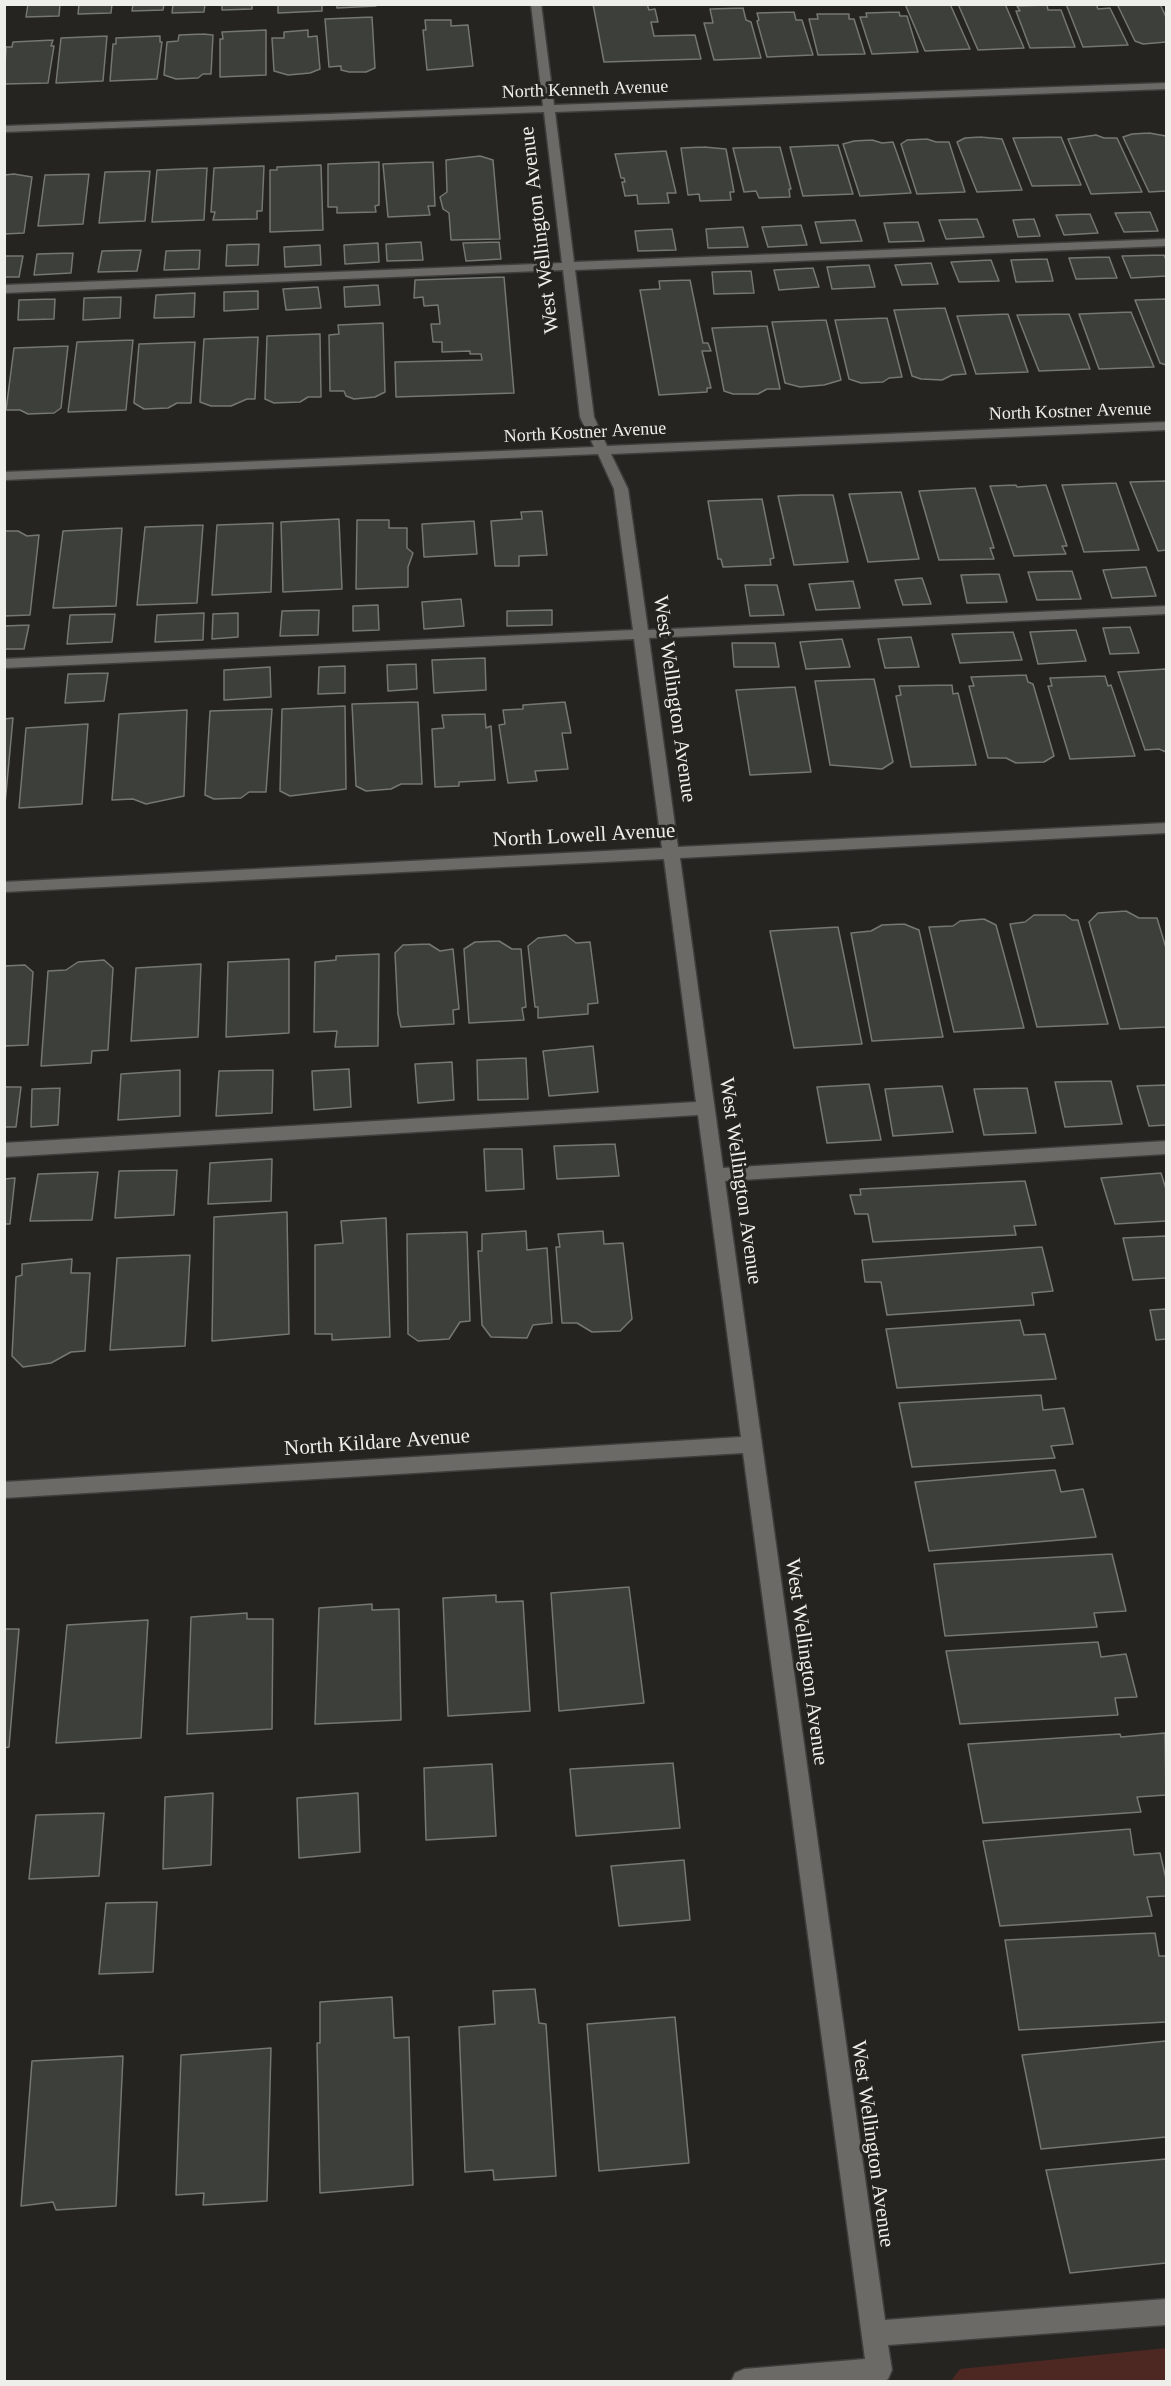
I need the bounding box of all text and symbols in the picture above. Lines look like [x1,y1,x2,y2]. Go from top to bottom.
street label: North Kenneth Avenue [501,76,669,104]
street label: West Wellington Avenue [515,125,565,335]
street label: North Kostner Avenue [988,398,1152,426]
street label: North Kostner Avenue [503,418,667,448]
street label: West Wellington Avenue [647,594,701,804]
street label: North Lowell Avenue [492,819,676,853]
street label: West Wellington Avenue [713,1076,767,1286]
street label: North Kildare Avenue [283,1424,471,1462]
street label: West Wellington Avenue [779,1557,833,1767]
street label: West Wellington Avenue [845,2039,899,2249]

